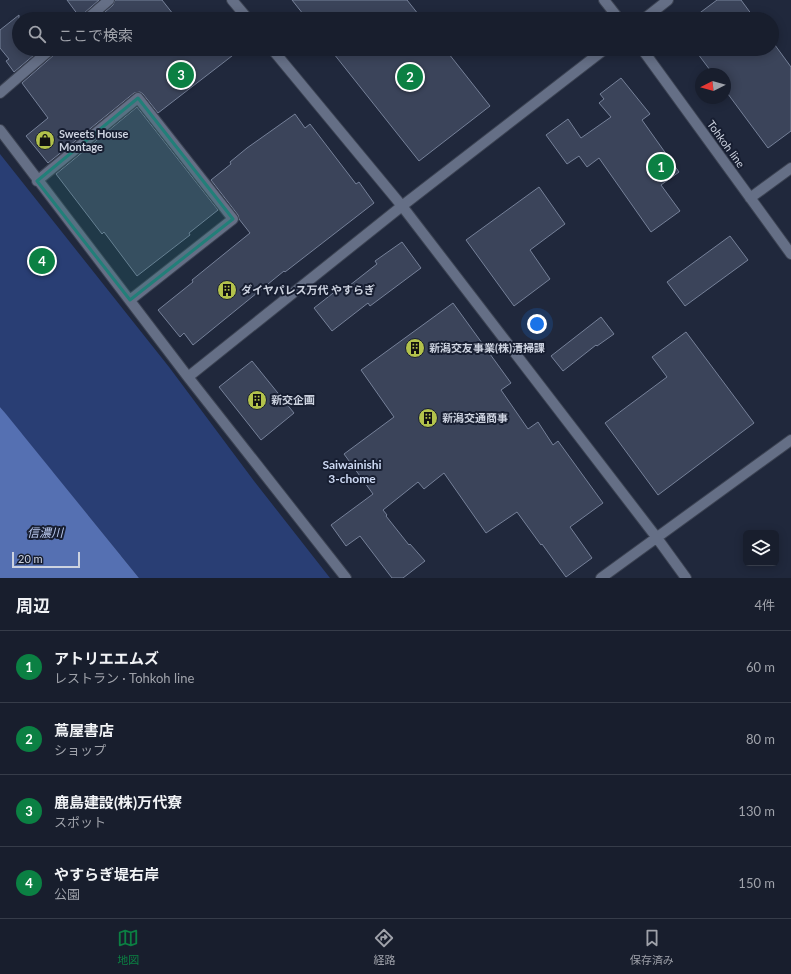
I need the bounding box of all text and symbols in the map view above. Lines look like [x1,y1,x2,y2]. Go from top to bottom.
search box [12,12,779,56]
icon: search [26,23,48,45]
text: ここで検索 [58,26,133,44]
pin: 3 [168,60,194,90]
pin: 2 [397,62,423,92]
north arrow [695,68,731,104]
street label: Tohkoh line [705,118,748,170]
place label: Sweets House Montage [59,127,129,153]
shop icon: Sweets House Montage [34,129,56,151]
pin: 1 [648,152,674,182]
pin: 4 [29,246,55,276]
building icon: ダイヤパレス万代 やすらぎ [216,279,238,301]
place label: ダイヤパレス万代 やすらぎ [241,283,375,296]
your location [527,314,547,334]
building icon: 新潟交友事業(株)清掃課 [404,337,426,359]
place label: 新潟交友事業(株)清掃課 [429,341,545,354]
building icon: 新交企画 [246,389,268,411]
place label: 新交企画 [271,393,315,406]
building icon: 新潟交通商事 [417,407,439,429]
place label: 新潟交通商事 [442,411,508,424]
district label: Saiwainishi 3-chome [322,457,382,486]
water label: 信濃川 [27,525,65,540]
map controls [743,530,779,566]
button: layers [743,530,779,566]
scale bar [12,550,80,569]
text: 20 m [18,552,43,565]
text: 周辺 [16,595,50,616]
text: 4件 [754,597,775,613]
text: アトリエエムズ [54,649,159,667]
text: 1 [25,659,33,675]
text: 60 m [746,659,775,675]
text: レストラン · Tohkoh line [54,670,194,686]
text: 蔦屋書店 [54,721,114,739]
text: 2 [25,731,33,747]
text: 80 m [746,731,775,747]
text: ショップ [54,742,106,758]
text: 鹿島建設(株)万代寮 [54,793,182,811]
text: 3 [25,803,33,819]
text: 130 m [738,803,775,819]
text: スポット [54,814,106,830]
text: やすらぎ堤右岸 [54,865,159,883]
text: 4 [25,875,33,891]
text: 150 m [738,875,775,891]
text: 公園 [54,886,80,902]
tab: 地図 [117,927,139,967]
tab: 経路 [373,927,395,967]
tab: 保存済み [630,927,674,967]

